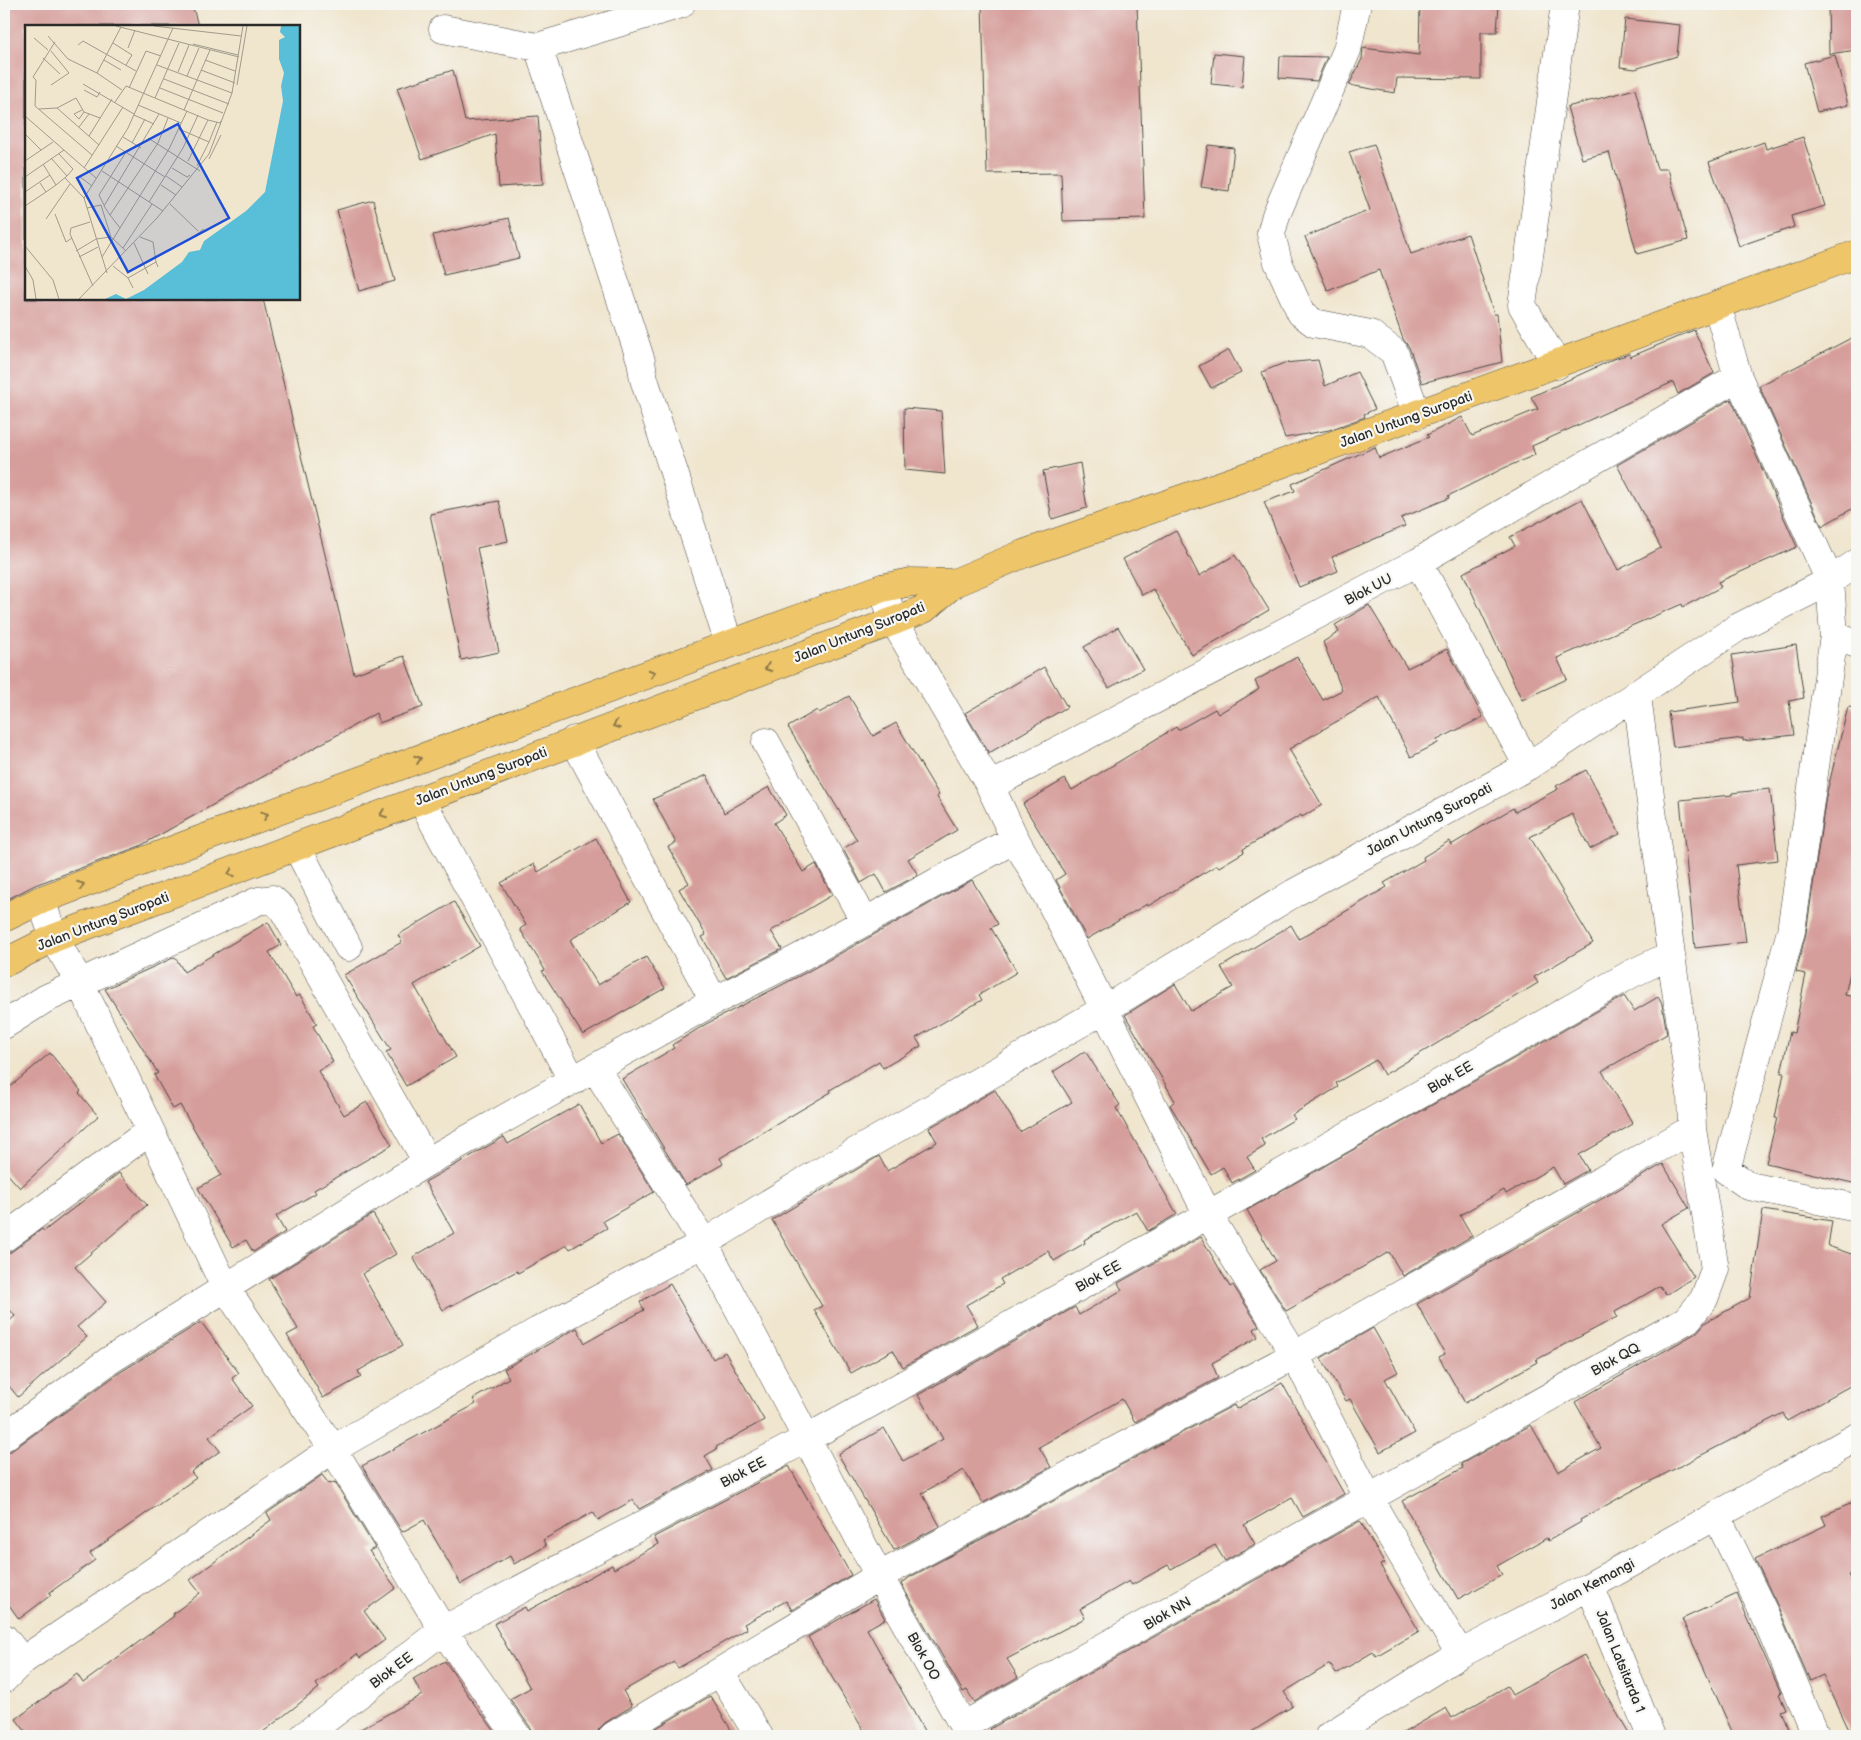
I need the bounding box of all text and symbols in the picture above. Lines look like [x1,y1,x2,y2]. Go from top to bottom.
inset map [25,25,300,300]
street label: Jalan Untung Suropati [1338,388,1475,451]
street label: Blok UU [1341,570,1395,609]
street label: Jalan Untung Suropati [791,598,927,667]
one-way arrow [765,662,773,672]
one-way arrow [648,669,656,679]
one-way arrow [612,719,621,729]
street label: Jalan Untung Suropati [413,743,550,809]
one-way arrow [413,755,421,765]
street label: Jalan Untung Suropati [1364,779,1495,860]
one-way arrow [379,808,387,818]
one-way arrow [260,811,269,821]
one-way arrow [227,867,236,877]
one-way arrow [76,881,84,891]
street label: Jalan Untung Suropati [35,888,172,954]
street label: Blok EE [1424,1058,1476,1097]
street label: Blok EE [1072,1257,1124,1296]
street label: Blok QQ [1588,1339,1643,1380]
street label: Blok EE [717,1453,769,1492]
street label: Jalan Kemangi [1547,1555,1638,1614]
street label: Blok NN [1140,1593,1194,1634]
street label: Jalan Latsitarda 1 [1592,1607,1649,1715]
street label: Blok OO [903,1629,944,1684]
street label: Blok EE [366,1649,416,1692]

